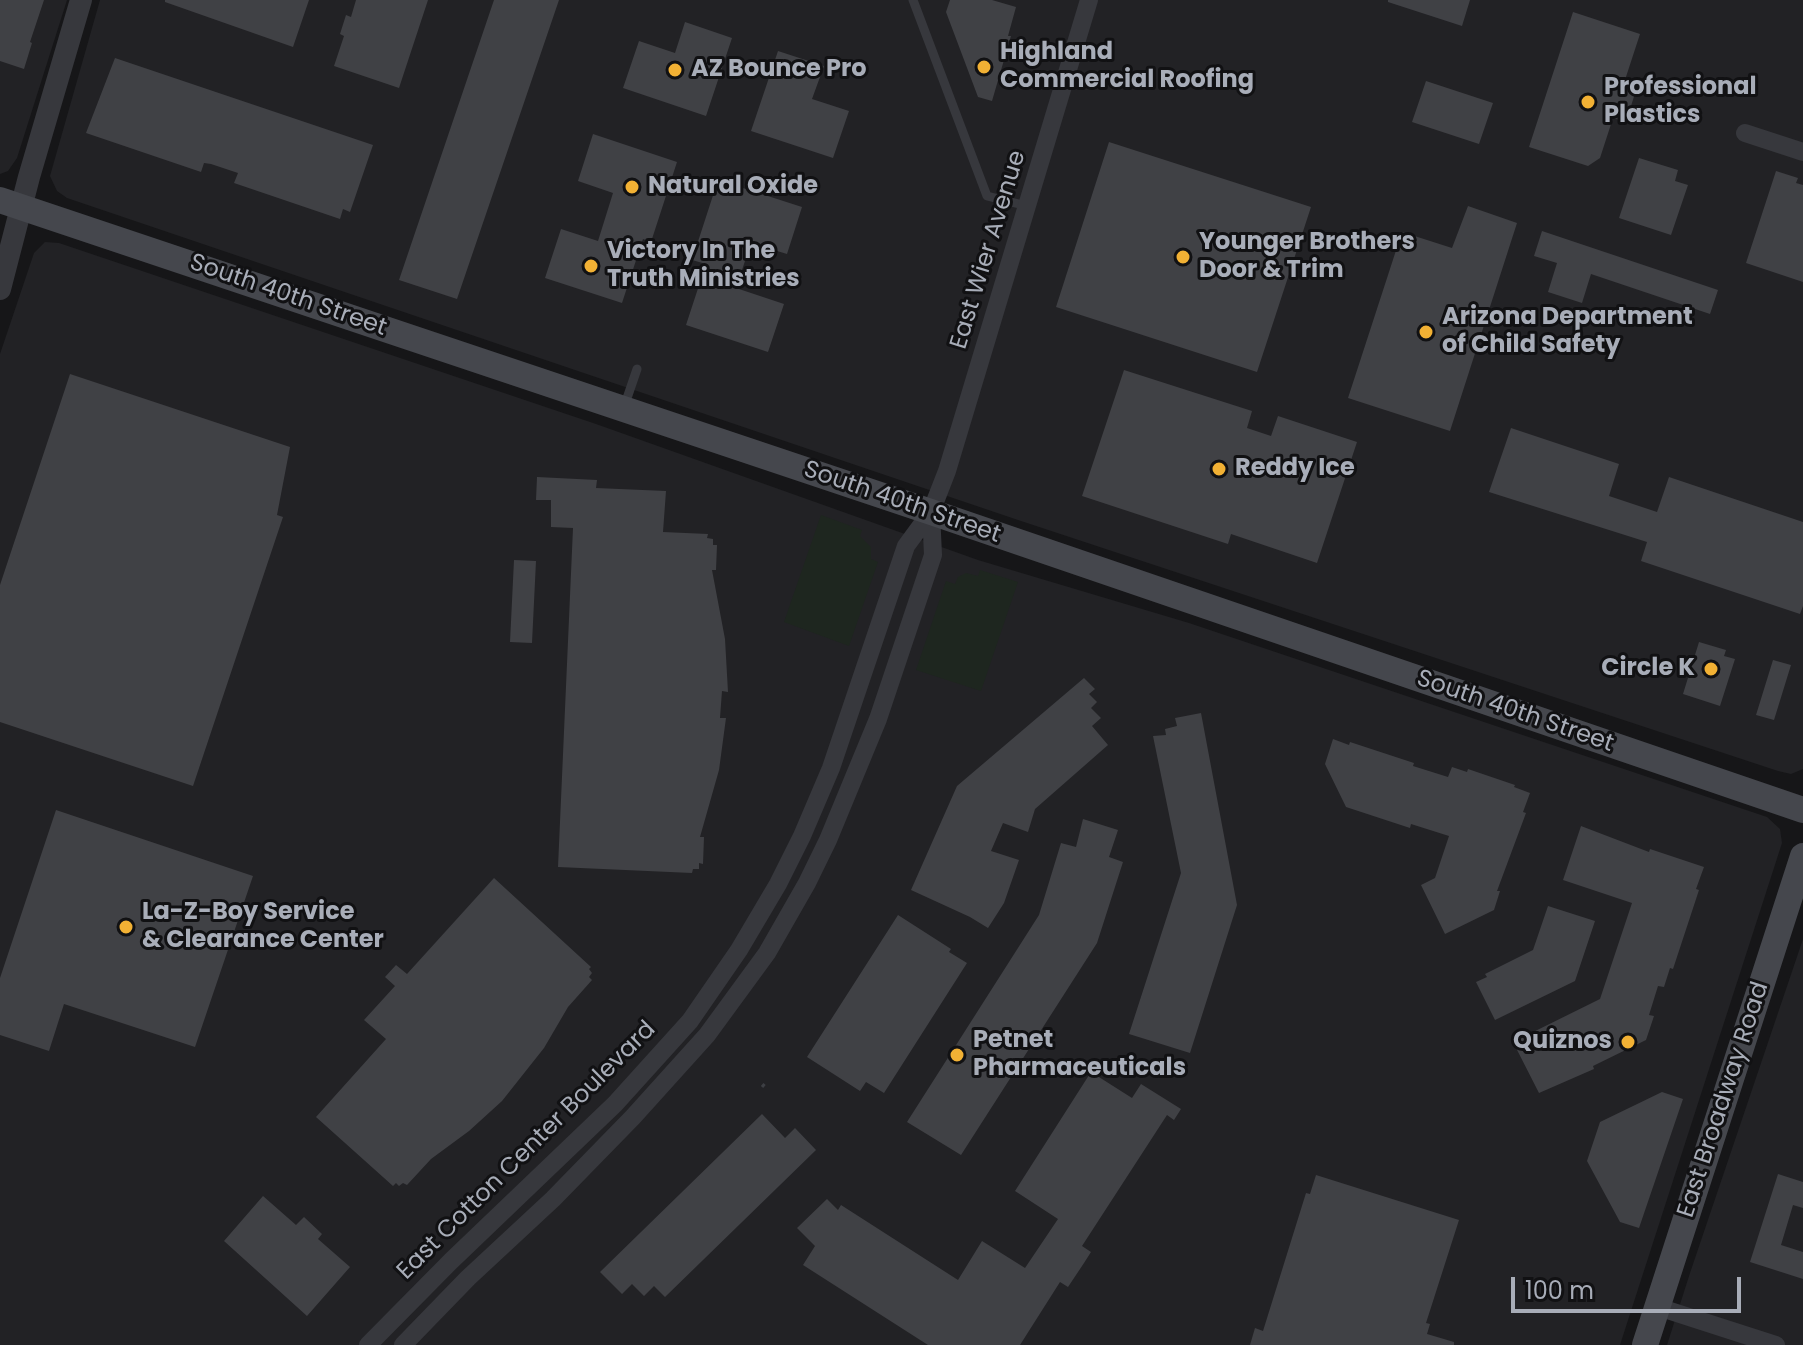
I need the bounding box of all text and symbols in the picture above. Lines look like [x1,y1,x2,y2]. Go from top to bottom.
place label: Highland Commercial Roofing [1000,39,1254,95]
place label: AZ Bounce Pro [691,56,866,84]
marker: Highland Commercial Roofing [975,58,993,76]
marker: AZ Bounce Pro [666,61,684,79]
place label: Professional Plastics [1604,74,1757,130]
marker: Professional Plastics [1579,93,1597,111]
street label: East Wier Avenue [945,147,1033,353]
place label: Natural Oxide [648,173,818,201]
marker: Natural Oxide [623,178,641,196]
place label: Younger Brothers Door & Trim [1199,229,1415,285]
place label: Victory In The Truth Ministries [607,238,800,294]
marker: Younger Brothers Door & Trim [1174,248,1192,266]
street label: South 40th Street [186,249,390,343]
marker: Victory In The Truth Ministries [582,257,600,275]
place label: Arizona Department of Child Safety [1442,304,1693,360]
marker: Arizona Department of Child Safety [1417,323,1435,341]
place label: Reddy Ice [1235,455,1355,483]
street label: South 40th Street [800,456,1004,550]
marker: Reddy Ice [1210,460,1228,478]
place label: Circle K [1601,655,1695,683]
marker: Circle K [1702,660,1720,678]
street label: South 40th Street [1413,665,1617,759]
place label: La-Z-Boy Service & Clearance Center [142,899,384,955]
marker: La-Z-Boy Service & Clearance Center [117,918,135,936]
street label: East Broadway Road [1672,979,1776,1221]
street label: East Cotton Center Boulevard [392,1016,662,1286]
place label: Petnet Pharmaceuticals [973,1027,1186,1083]
place label: Quiznos [1513,1028,1612,1056]
marker: Quiznos [1619,1033,1637,1051]
marker: Petnet Pharmaceuticals [948,1046,966,1064]
scale bar [1515,1261,1745,1311]
text: 100 m [1525,1274,1594,1307]

